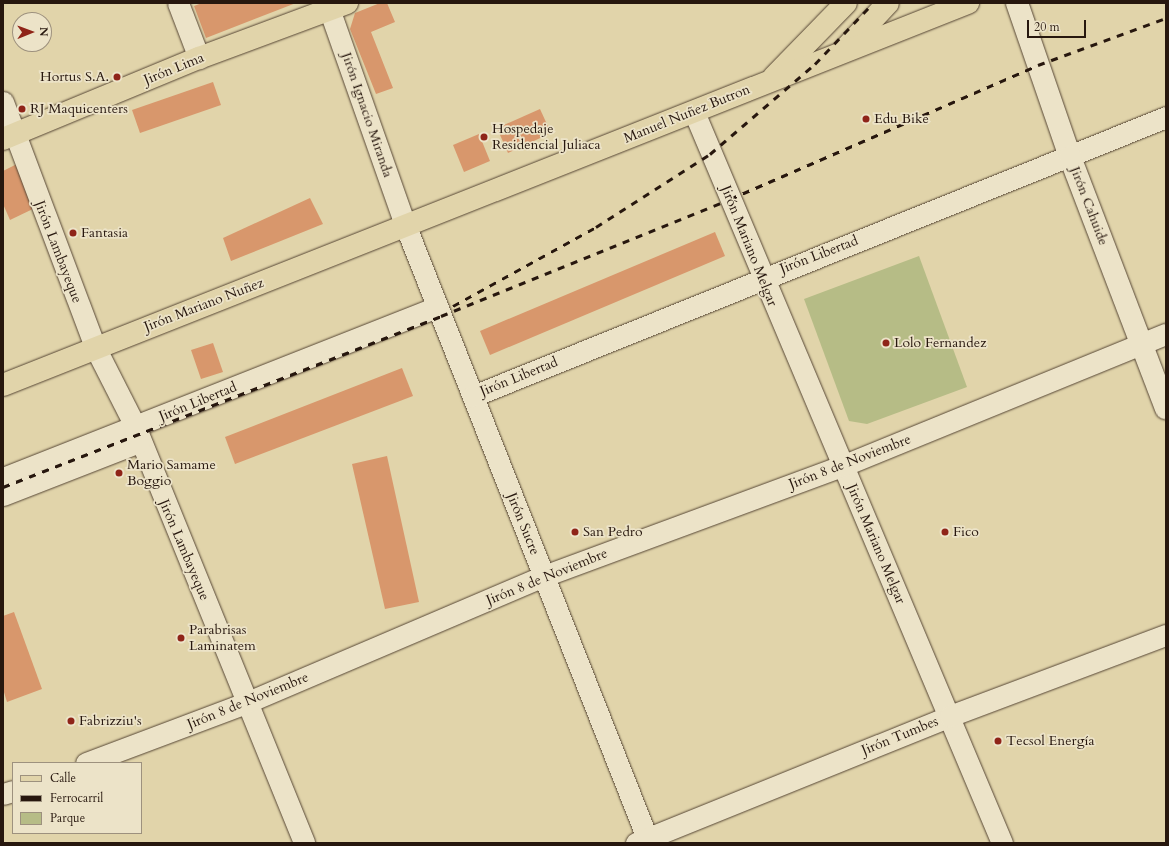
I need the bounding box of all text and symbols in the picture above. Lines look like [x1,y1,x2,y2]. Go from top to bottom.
north arrow [12,12,52,52]
scale bar [1029,12,1088,38]
text: 20 m [1034,19,1060,35]
text: N [36,27,51,37]
street label: Jirón Lima [141,49,207,89]
street label: Jirón Ignacio Miranda [338,50,396,180]
place label: Hortus S.A. [40,69,109,85]
marker: Hortus S.A. [112,72,122,82]
street label: Manuel Nuñez Butron [621,81,753,147]
place label: RJ Maquicenters [30,101,128,117]
marker: RJ Maquicenters [17,104,27,114]
place label: Edu Bike [874,111,929,127]
marker: Edu Bike [861,114,871,124]
place label: Hospedaje Residencial Juliaca [492,121,601,154]
marker: Hospedaje Residencial Juliaca [479,132,489,142]
street label: Jirón Cahuide [1066,164,1112,248]
street label: Jirón Mariano Melgar [717,183,781,309]
street label: Jirón Lambayeque [31,198,85,306]
place label: Fantasia [81,225,128,241]
marker: Fantasia [68,228,78,238]
street label: Jirón Libertad [778,232,860,278]
street label: Jirón Mariano Nuñez [142,274,266,336]
place label: Lolo Fernandez [894,335,986,351]
marker: Lolo Fernandez [881,338,891,348]
street label: Jirón Libertad [478,354,560,400]
street label: Jirón Libertad [157,379,239,425]
street label: Jirón 8 de Noviembre [787,431,913,493]
place label: Mario Samame Boggio [127,457,216,490]
marker: Mario Samame Boggio [114,468,124,478]
street label: Jirón Mariano Melgar [843,481,909,607]
street label: Jirón Sucre [503,490,543,558]
street label: Jirón Lambayeque [155,497,213,603]
place label: San Pedro [583,524,643,540]
place label: Fico [953,524,979,540]
marker: San Pedro [570,527,580,537]
marker: Fico [940,527,950,537]
street label: Jirón 8 de Noviembre [484,545,610,609]
place label: Parabrisas Laminatem [189,622,256,654]
marker: Parabrisas Laminatem [176,633,186,643]
street label: Jirón 8 de Noviembre [185,669,311,733]
place label: Fabrizziu's [79,713,142,729]
street label: Jirón Tumbes [859,713,941,759]
marker: Fabrizziu's [66,716,76,726]
place label: Tecsol Energía [1006,733,1094,749]
marker: Tecsol Energía [993,736,1003,746]
legend [12,762,142,834]
text: Calle [50,770,76,786]
text: Ferrocarril [50,790,103,806]
text: Parque [50,810,85,826]

